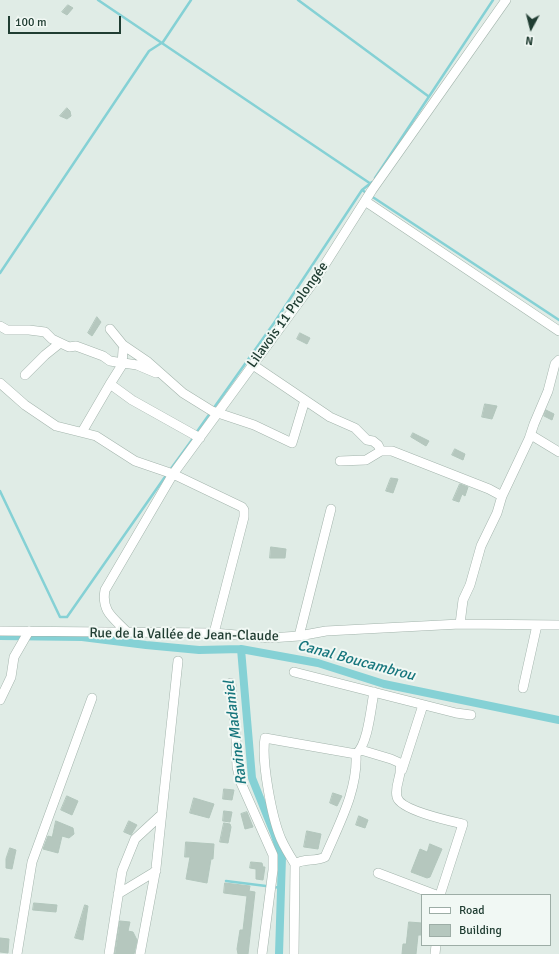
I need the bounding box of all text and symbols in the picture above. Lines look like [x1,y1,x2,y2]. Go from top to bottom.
scale bar [10,8,123,34]
north arrow [511,8,551,48]
text: 100 m [15,15,47,30]
text: N [525,33,534,47]
street label: Lilavois 11 Prolongée [244,259,332,371]
street label: Rue de la Vallée de Jean-Claude [89,625,279,645]
water label: Canal Boucambrou [295,637,417,685]
water label: Ravine Madaniel [221,680,251,786]
legend [421,894,551,946]
text: Road [459,903,485,918]
text: Building [459,923,502,938]

